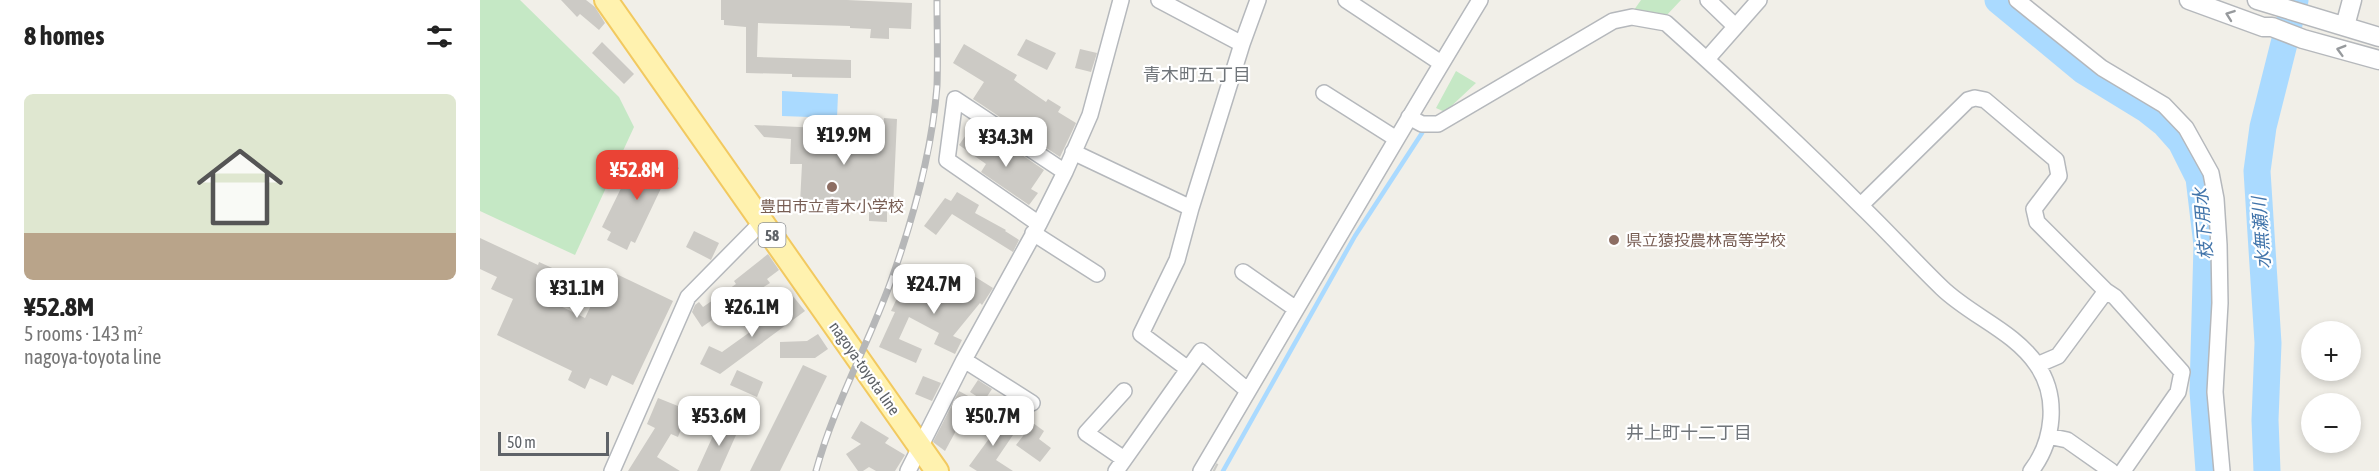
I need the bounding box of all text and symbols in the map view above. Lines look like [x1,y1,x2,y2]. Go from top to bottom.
one-way arrow [2225,10,2236,23]
icon: filters [423,20,456,53]
text: 8 homes [24,21,104,51]
one-way arrow [2336,45,2347,57]
district label: 青木町五丁目 [1143,64,1251,85]
pin: ¥19.9M [795,115,893,166]
pin: ¥34.3M [957,117,1055,168]
text: ¥19.9M [817,123,871,146]
text: ¥34.3M [979,125,1033,148]
icon: home [186,133,294,241]
pin: ¥52.8M [588,150,686,201]
text: ¥52.8M [610,158,664,181]
marker: 豊田市立青木小学校 [825,180,839,194]
water label: 枝下用水 [2189,185,2217,261]
water label: 水無瀬川 [2248,194,2274,270]
place label: 豊田市立青木小学校 [760,197,904,215]
road number: 58 [758,223,786,247]
place label: 県立猿投農林高等学校 [1626,231,1786,249]
marker: 県立猿投農林高等学校 [1607,233,1621,247]
pin: ¥24.7M [885,264,983,315]
pin: ¥31.1M [528,268,626,319]
text: ¥24.7M [907,272,961,295]
text: ¥31.1M [550,276,604,299]
pin: ¥26.1M [703,287,801,338]
text: ¥52.8M [24,292,94,322]
text: ¥26.1M [725,295,779,318]
street label: nagoya-toyota line [825,318,904,419]
map controls [2301,321,2361,453]
button: + [2301,321,2361,381]
text: 5 rooms · 143 m² [24,322,143,345]
text: nagoya-toyota line [24,345,161,368]
button: − [2301,393,2361,453]
pin: ¥53.6M [670,396,768,447]
pin: ¥50.7M [944,396,1042,447]
text: ¥53.6M [692,404,746,427]
text: ¥50.7M [966,404,1020,427]
district label: 井上町十二丁目 [1626,422,1752,443]
scale bar [498,429,609,456]
text: 50 m [507,433,536,451]

